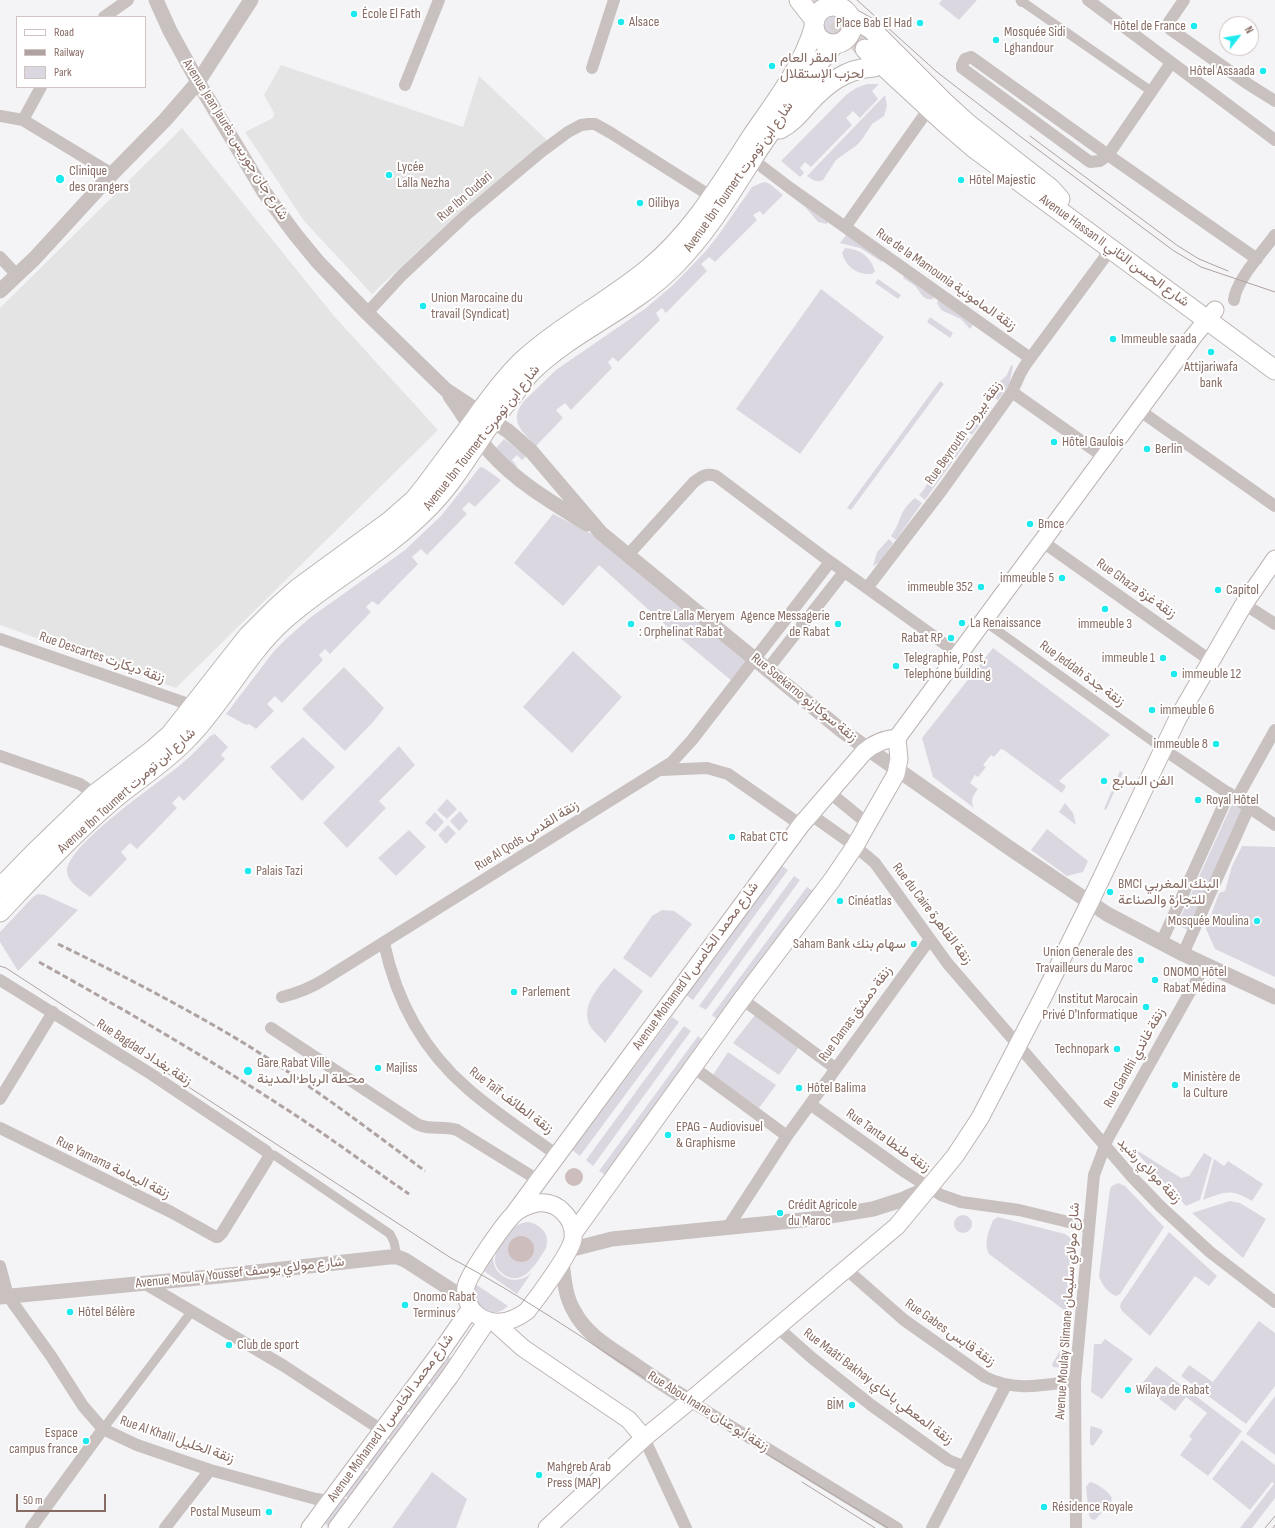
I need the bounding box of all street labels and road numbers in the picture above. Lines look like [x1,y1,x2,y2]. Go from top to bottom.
street label: Avenue Jean Jaurès شارع جان جوريس [178,56,292,224]
street label: Avenue Ibn Toumert شارع ابن تومرت [681,99,797,255]
street label: Rue Ibn Oudari [434,168,496,226]
street label: Avenue Hassan II شارع الحسن الثاني [1036,191,1192,311]
street label: Rue de la Mamounia زنقة المامونية [872,225,1020,335]
street label: Avenue Ibn Toumert شارع ابن تومرت [420,362,544,514]
street label: Rue Beyrouth زنقة بيروت [922,378,1006,488]
street label: Rue Ghaza زنقة غزة [1093,555,1179,623]
street label: Rue Descartes زنقة ديكارت [37,629,167,687]
street label: Rue Jeddah زنقة جدة [1036,637,1128,711]
street label: Rue Soekarno زنقة سوكارنو [747,650,861,746]
street label: Avenue Ibn Toumert شارع ابن تومرت [55,725,199,857]
street label: Rue Al Qods زنقة القدس [472,797,582,875]
street label: Rue du Caire زنقة القاهرة [888,860,976,968]
street label: Avenue Mohamed V شارع محمد الخامس [629,879,763,1053]
street label: Rue Damas زنقة دمشق [816,963,896,1065]
street label: Rue Gandhi زنقة غاندي [1101,1005,1169,1111]
street label: Rue Bagdad زنقة بغداد [93,1016,195,1090]
street label: Rue Taïf زنقة الطائف [466,1064,556,1138]
street label: Rue Tanta زنقة طنطا [842,1106,934,1176]
street label: Rue Yamama زنقة اليمامة [53,1133,173,1203]
street label: زنقة مولاي رشيد [1113,1134,1185,1208]
street label: Avenue Moulay Slimane شارع مولاي سليمان [1052,1202,1084,1420]
street label: Avenue Moulay Youssef شارع مولاي يوسف [135,1254,345,1292]
street label: Rue Gabes زنقة قابس [901,1295,999,1371]
street label: Rue Maâti Bakhay زنقة المعطي باخاي [800,1325,956,1449]
street label: Avenue Mohamed V شارع محمد الخامس [324,1331,458,1505]
street label: Rue Abou Inane زنقة أبو عنان [644,1368,772,1456]
street label: Rue Al Khalil زنقة الخليل [118,1413,236,1467]

